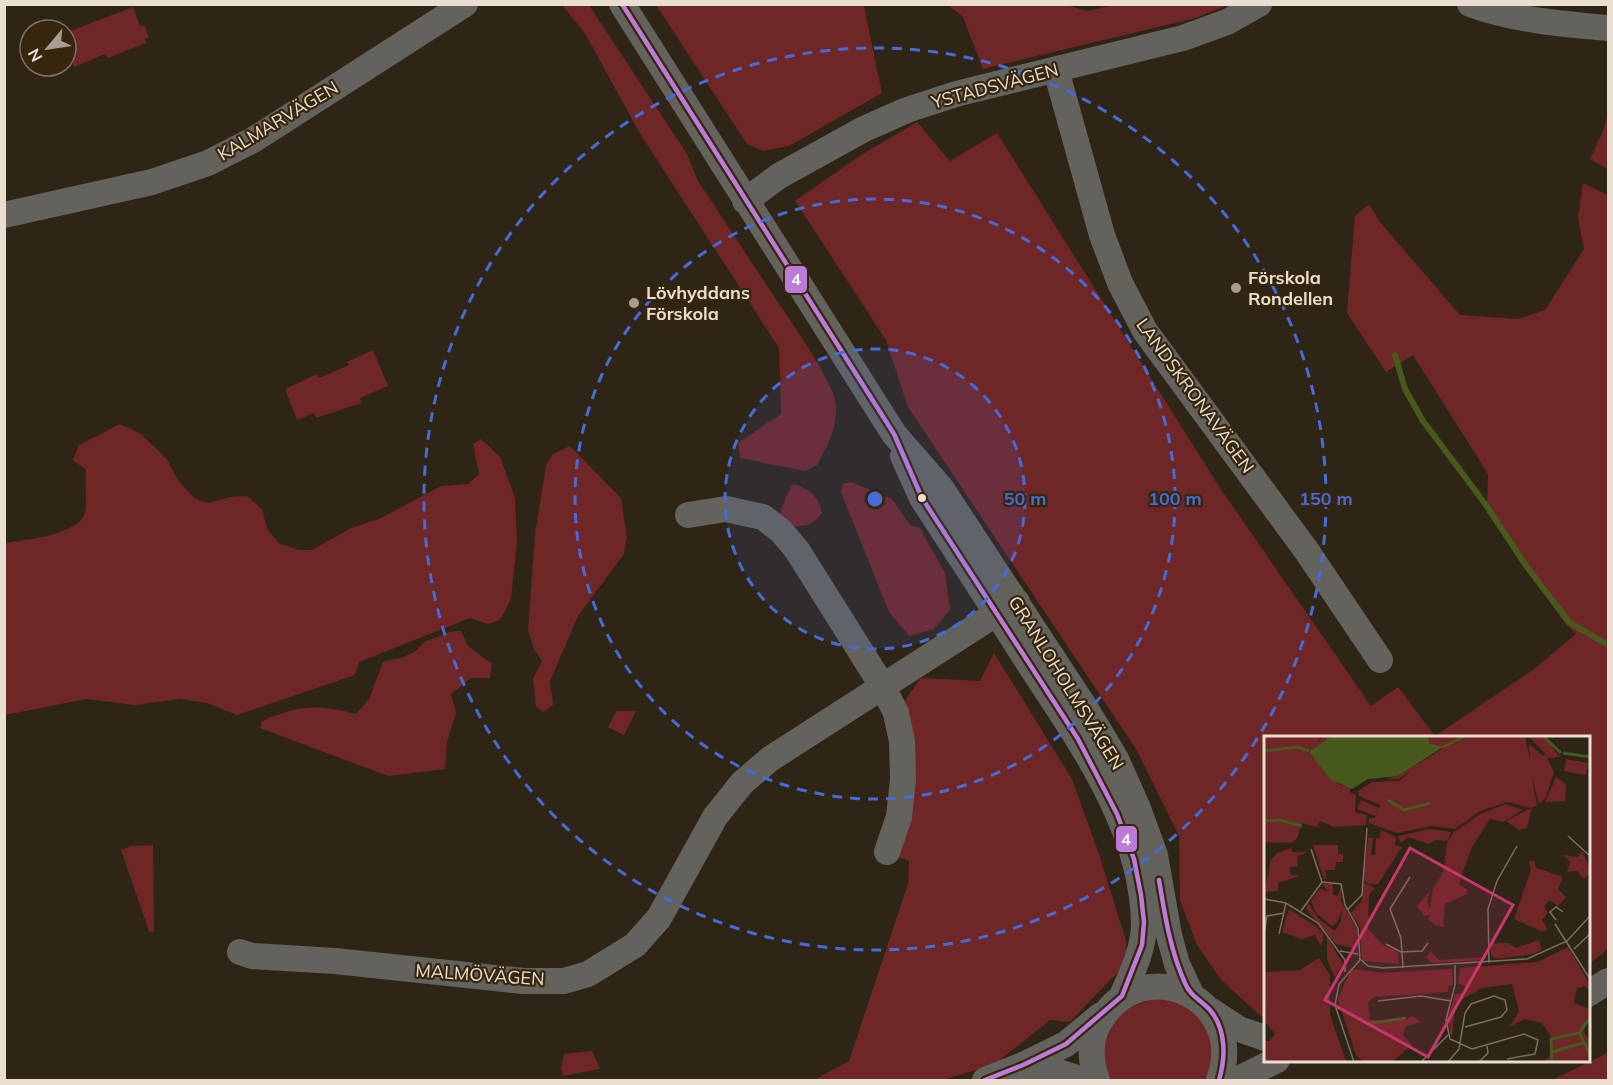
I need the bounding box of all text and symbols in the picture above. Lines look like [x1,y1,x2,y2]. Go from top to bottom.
north arrow [18,18,78,78]
text: N [23,45,47,65]
street label: YSTADSVÄGEN [928,58,1061,114]
street label: KALMARVÄGEN [213,76,342,166]
line badge: 4 [784,265,808,294]
place label: Förskola Rondellen [1248,266,1333,310]
text: 4 [791,269,801,289]
place label: Lövhyddans Förskola [646,281,750,325]
marker: Förskola Rondellen [1229,281,1243,295]
marker: Lövhyddans Förskola [627,296,641,310]
street label: LANDSKRONAVÄGEN [1131,314,1259,478]
text: 50 m [1004,487,1046,510]
text: 100 m [1148,487,1202,510]
text: 150 m [1299,487,1353,510]
centre of rings [865,489,885,509]
unlabelled marker [916,492,928,504]
street label: GRANLOHOLMSVÄGEN [1003,591,1129,774]
inset map [1264,736,1589,1061]
line badge: 4 [1115,825,1138,853]
text: 4 [1121,829,1131,849]
street label: MALMÖVÄGEN [415,959,545,990]

